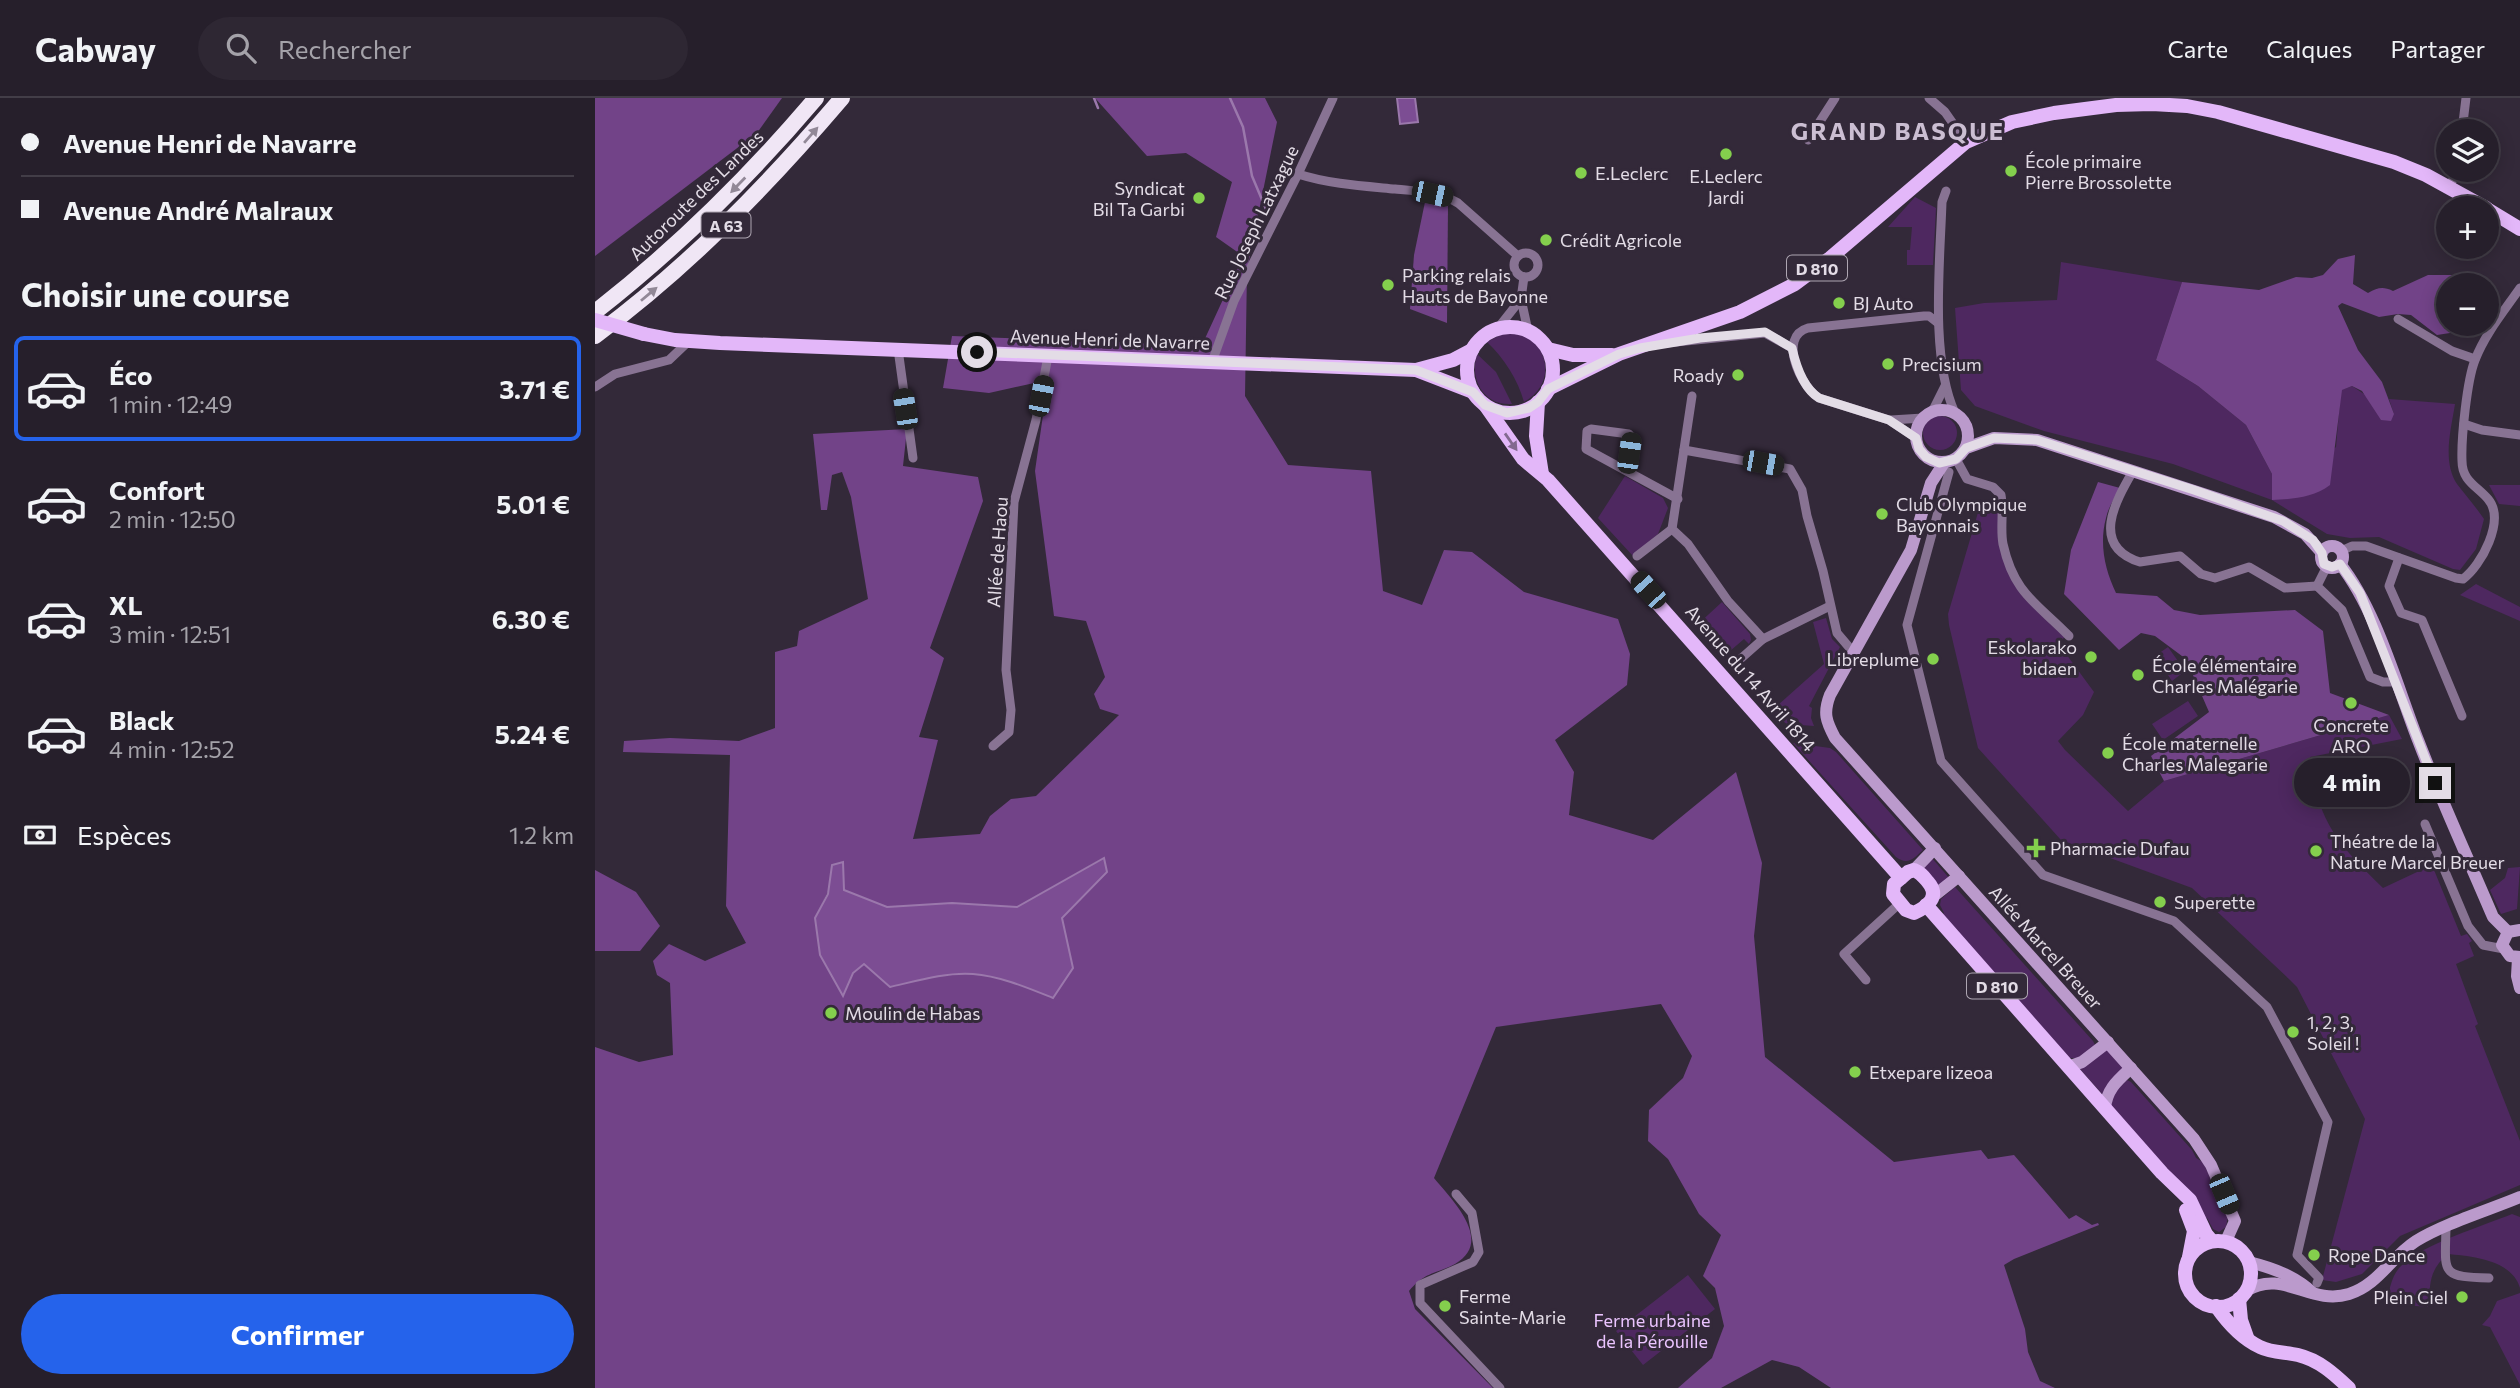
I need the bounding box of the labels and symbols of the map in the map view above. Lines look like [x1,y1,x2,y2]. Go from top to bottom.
district label: GRAND BASQUE [1791,116,2005,145]
street label: Autoroute des Landes [624,125,768,265]
one-way arrow [803,126,818,143]
street label: Rue Joseph Latxague [1209,142,1303,302]
marker: E.Leclerc Jardi [1718,146,1734,162]
place label: École primaire Pierre Brossolette [2025,150,2172,193]
place label: E.Leclerc [1595,162,1669,184]
marker: École primaire Pierre Brossolette [2003,163,2019,179]
marker: E.Leclerc [1573,165,1589,181]
place label: E.Leclerc Jardi [1689,165,1763,208]
one-way arrow [730,176,746,194]
place label: Syndicat Bil Ta Garbi [1093,177,1185,220]
car [1410,179,1455,209]
marker: Syndicat Bil Ta Garbi [1191,190,1207,206]
road number: A 63 [701,212,751,238]
place label: Crédit Agricole [1560,229,1682,251]
marker: Crédit Agricole [1538,232,1554,248]
road number: D 810 [1787,256,1847,280]
place label: Parking relais Hauts de Bayonne [1402,264,1548,307]
marker: Parking relais Hauts de Bayonne [1380,277,1396,293]
one-way arrow [639,287,657,302]
place label: BJ Auto [1853,292,1914,314]
marker: BJ Auto [1831,295,1847,311]
street label: Avenue Henri de Navarre [1010,325,1210,353]
route start [961,336,993,368]
place label: Precisium [1902,353,1982,375]
marker: Precisium [1880,356,1896,372]
place label: Roady [1673,364,1724,386]
marker: Roady [1730,367,1746,383]
car [1027,373,1056,419]
car [892,387,919,431]
car [1616,431,1643,475]
one-way arrow [1504,433,1518,451]
car [1741,449,1786,477]
place label: Club Olympique Bayonnais [1896,493,2027,536]
street label: Allée de Haou [982,496,1012,608]
marker: Club Olympique Bayonnais [1874,506,1890,522]
car [1627,567,1670,613]
street label: Avenue du 14 Avril 1814 [1681,600,1821,756]
place label: Eskolarako bidaen [1988,636,2077,679]
place label: Libreplume [1827,648,1919,670]
marker: Eskolarako bidaen [2083,649,2099,665]
marker: Libreplume [1925,651,1941,667]
place label: École élémentaire Charles Malégarie [2152,654,2298,697]
marker: École élémentaire Charles Malégarie [2130,667,2146,683]
marker: Concrete ARO [2343,695,2359,711]
place label: Concrete ARO [2313,714,2389,757]
place label: École maternelle Charles Malegarie [2122,732,2268,775]
marker: École maternelle Charles Malegarie [2100,745,2116,761]
callout: 4 min [2295,758,2410,808]
route end [2419,767,2451,799]
place label: Théatre de la Nature Marcel Breuer [2330,830,2505,873]
place label: Pharmacie Dufau [2050,837,2190,859]
marker: Pharmacie Dufau [2028,840,2044,856]
marker: Théatre de la Nature Marcel Breuer [2308,843,2324,859]
street label: Allée Marcel Breuer [1985,881,2107,1013]
place label: Superette [2174,891,2255,913]
marker: Superette [2152,894,2168,910]
road number: D 810 [1967,974,2027,998]
place label: Moulin de Habas [845,1002,980,1024]
marker: Moulin de Habas [823,1005,839,1021]
place label: 1, 2, 3, Soleil ! [2307,1011,2359,1054]
marker: 1, 2, 3, Soleil ! [2285,1024,2301,1040]
place label: Etxepare lizeoa [1869,1061,1993,1083]
marker: Etxepare lizeoa [1847,1064,1863,1080]
car [2207,1171,2242,1217]
place label: Rope Dance [2328,1244,2425,1266]
marker: Rope Dance [2306,1247,2322,1263]
place label: Ferme Sainte-Marie [1459,1285,1566,1328]
place label: Plein Ciel [2373,1286,2448,1308]
marker: Plein Ciel [2454,1289,2470,1305]
marker: Ferme Sainte-Marie [1437,1298,1453,1314]
park label: Ferme urbaine de la Pérouille [1593,1309,1711,1352]

